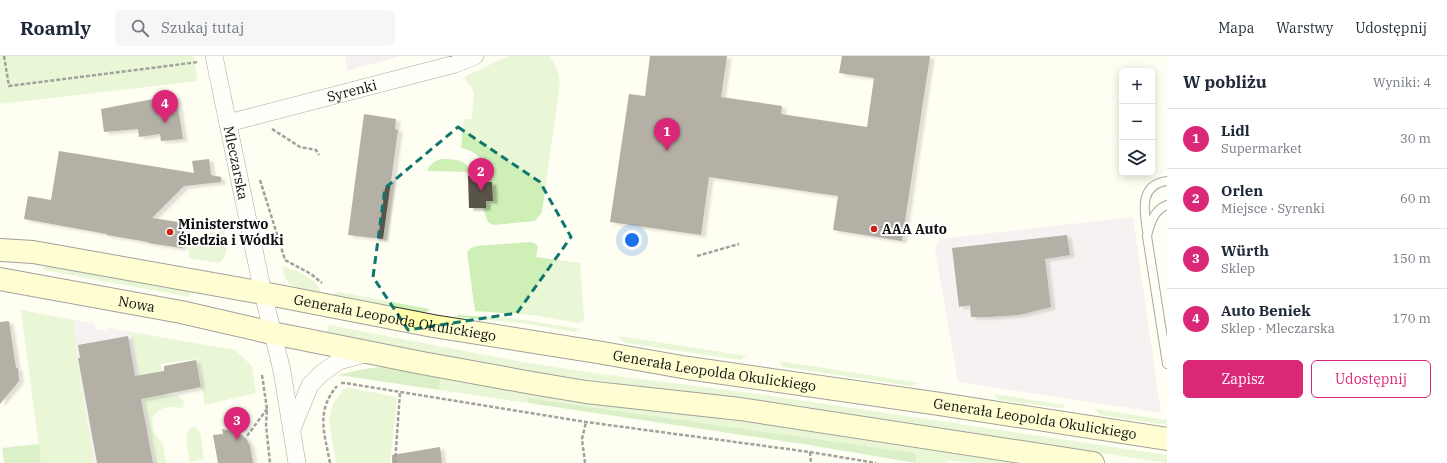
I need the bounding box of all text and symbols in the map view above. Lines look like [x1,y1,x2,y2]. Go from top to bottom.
search box [115,10,395,46]
text: Roamly [20,16,91,40]
icon: search [129,17,151,39]
text: Szukaj tutaj [161,18,244,37]
text: Mapa [1218,19,1254,37]
text: Warstwy [1276,19,1333,37]
text: Udostępnij [1355,19,1427,37]
map controls [1119,68,1155,176]
button: + [1119,68,1155,104]
text: W pobliżu [1183,71,1267,93]
text: Wyniki: 4 [1373,74,1431,91]
street label: Syrenki [325,76,379,106]
pin: 4 [152,90,178,123]
button: − [1119,104,1155,140]
pin: 1 [654,118,680,151]
text: Lidl [1221,121,1250,140]
street label: Mleczarska [220,124,253,202]
text: 1 [1192,130,1200,147]
text: 30 m [1400,130,1431,147]
button: layers [1119,140,1155,176]
text: Supermarket [1221,140,1302,157]
pin: 2 [468,158,494,191]
text: Orlen [1221,181,1263,200]
text: 2 [1192,190,1200,207]
text: 60 m [1400,190,1431,207]
text: Miejsce · Syrenki [1221,200,1325,217]
place label: Ministerstwo Śledzia i Wódki [178,215,284,249]
place label: AAA Auto [882,220,947,238]
marker: AAA Auto [869,224,879,234]
marker: Ministerstwo Śledzia i Wódki [165,227,175,237]
your location [622,230,642,250]
text: Würth [1221,241,1269,260]
text: 3 [1192,250,1200,267]
text: 150 m [1392,250,1431,267]
text: Sklep [1221,260,1255,277]
street label: Generała Leopolda Okulickiego [292,290,498,345]
street label: Nowa [117,292,157,316]
text: Auto Beniek [1221,301,1311,320]
text: 4 [1192,310,1200,327]
text: 170 m [1392,310,1431,327]
text: Sklep · Mleczarska [1221,320,1335,337]
street label: Generała Leopolda Okulickiego [612,346,817,395]
button: Zapisz [1183,360,1303,398]
button: Udostępnij [1311,360,1431,398]
street label: Generała Leopolda Okulickiego [932,394,1138,443]
pin: 3 [224,407,250,440]

